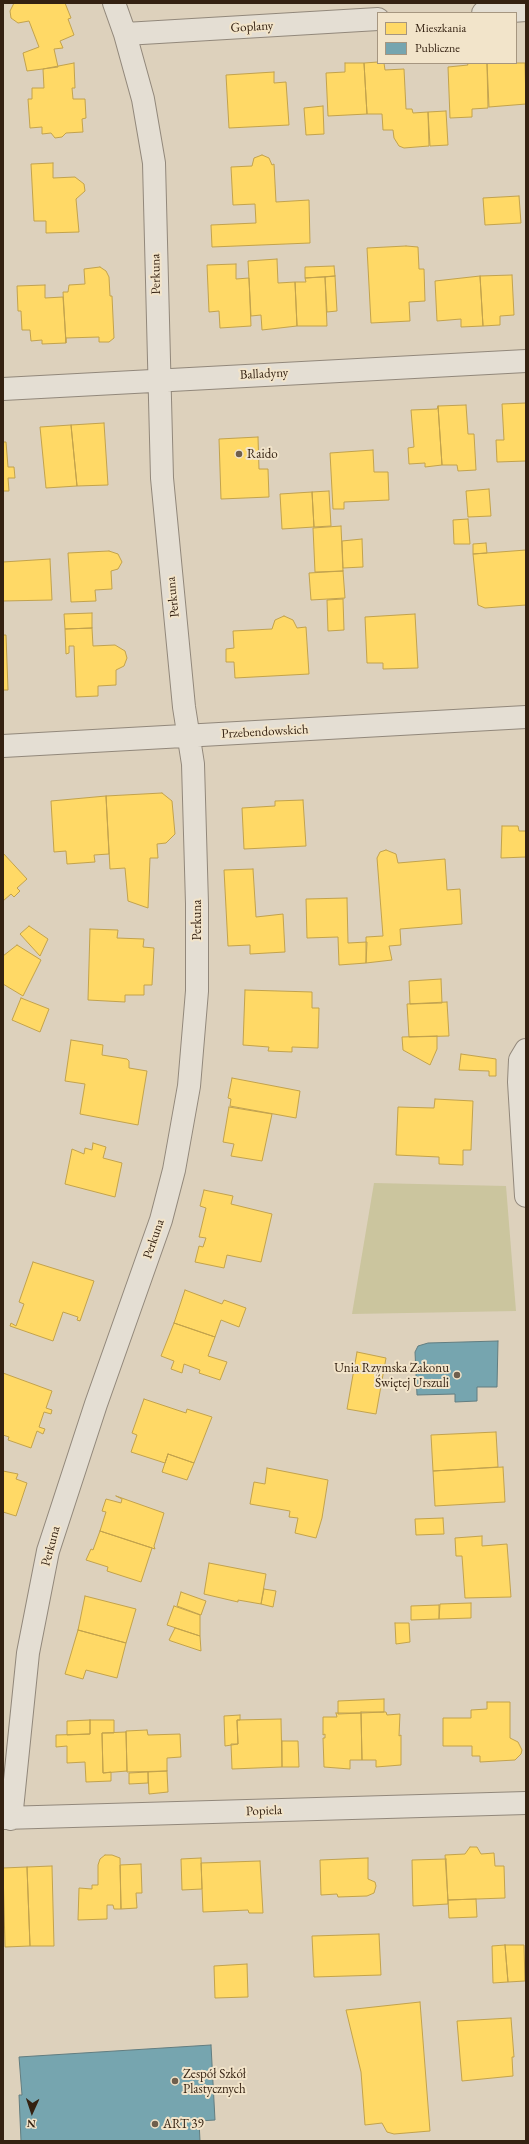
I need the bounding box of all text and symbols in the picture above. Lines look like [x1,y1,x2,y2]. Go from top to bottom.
legend [377,12,517,64]
street label: Goplany [230,18,274,36]
text: Mieszkania [415,20,466,36]
text: Publiczne [415,40,460,56]
street label: Perkuna [148,253,164,295]
street label: Balladyny [239,365,289,383]
place label: Raido [247,446,278,462]
marker: Raido [234,449,244,459]
street label: Perkuna [163,576,183,618]
street label: Przebendowskich [221,722,309,742]
street label: Perkuna [189,900,205,940]
street label: Perkuna [140,1217,168,1261]
place label: Unia Rzymska Zakonu Świętej Urszuli [334,1360,449,1391]
marker: Unia Rzymska Zakonu Świętej Urszuli [452,1370,462,1380]
street label: Perkuna [38,1524,64,1568]
street label: Popiela [246,1803,282,1819]
place label: Zespół Szkół Plastycznych [183,2066,246,2097]
marker: Zespół Szkół Plastycznych [170,2076,180,2086]
north arrow [12,2092,52,2132]
place label: ART 39 [163,2116,204,2132]
text: N [27,2117,36,2131]
marker: ART 39 [150,2119,160,2129]

